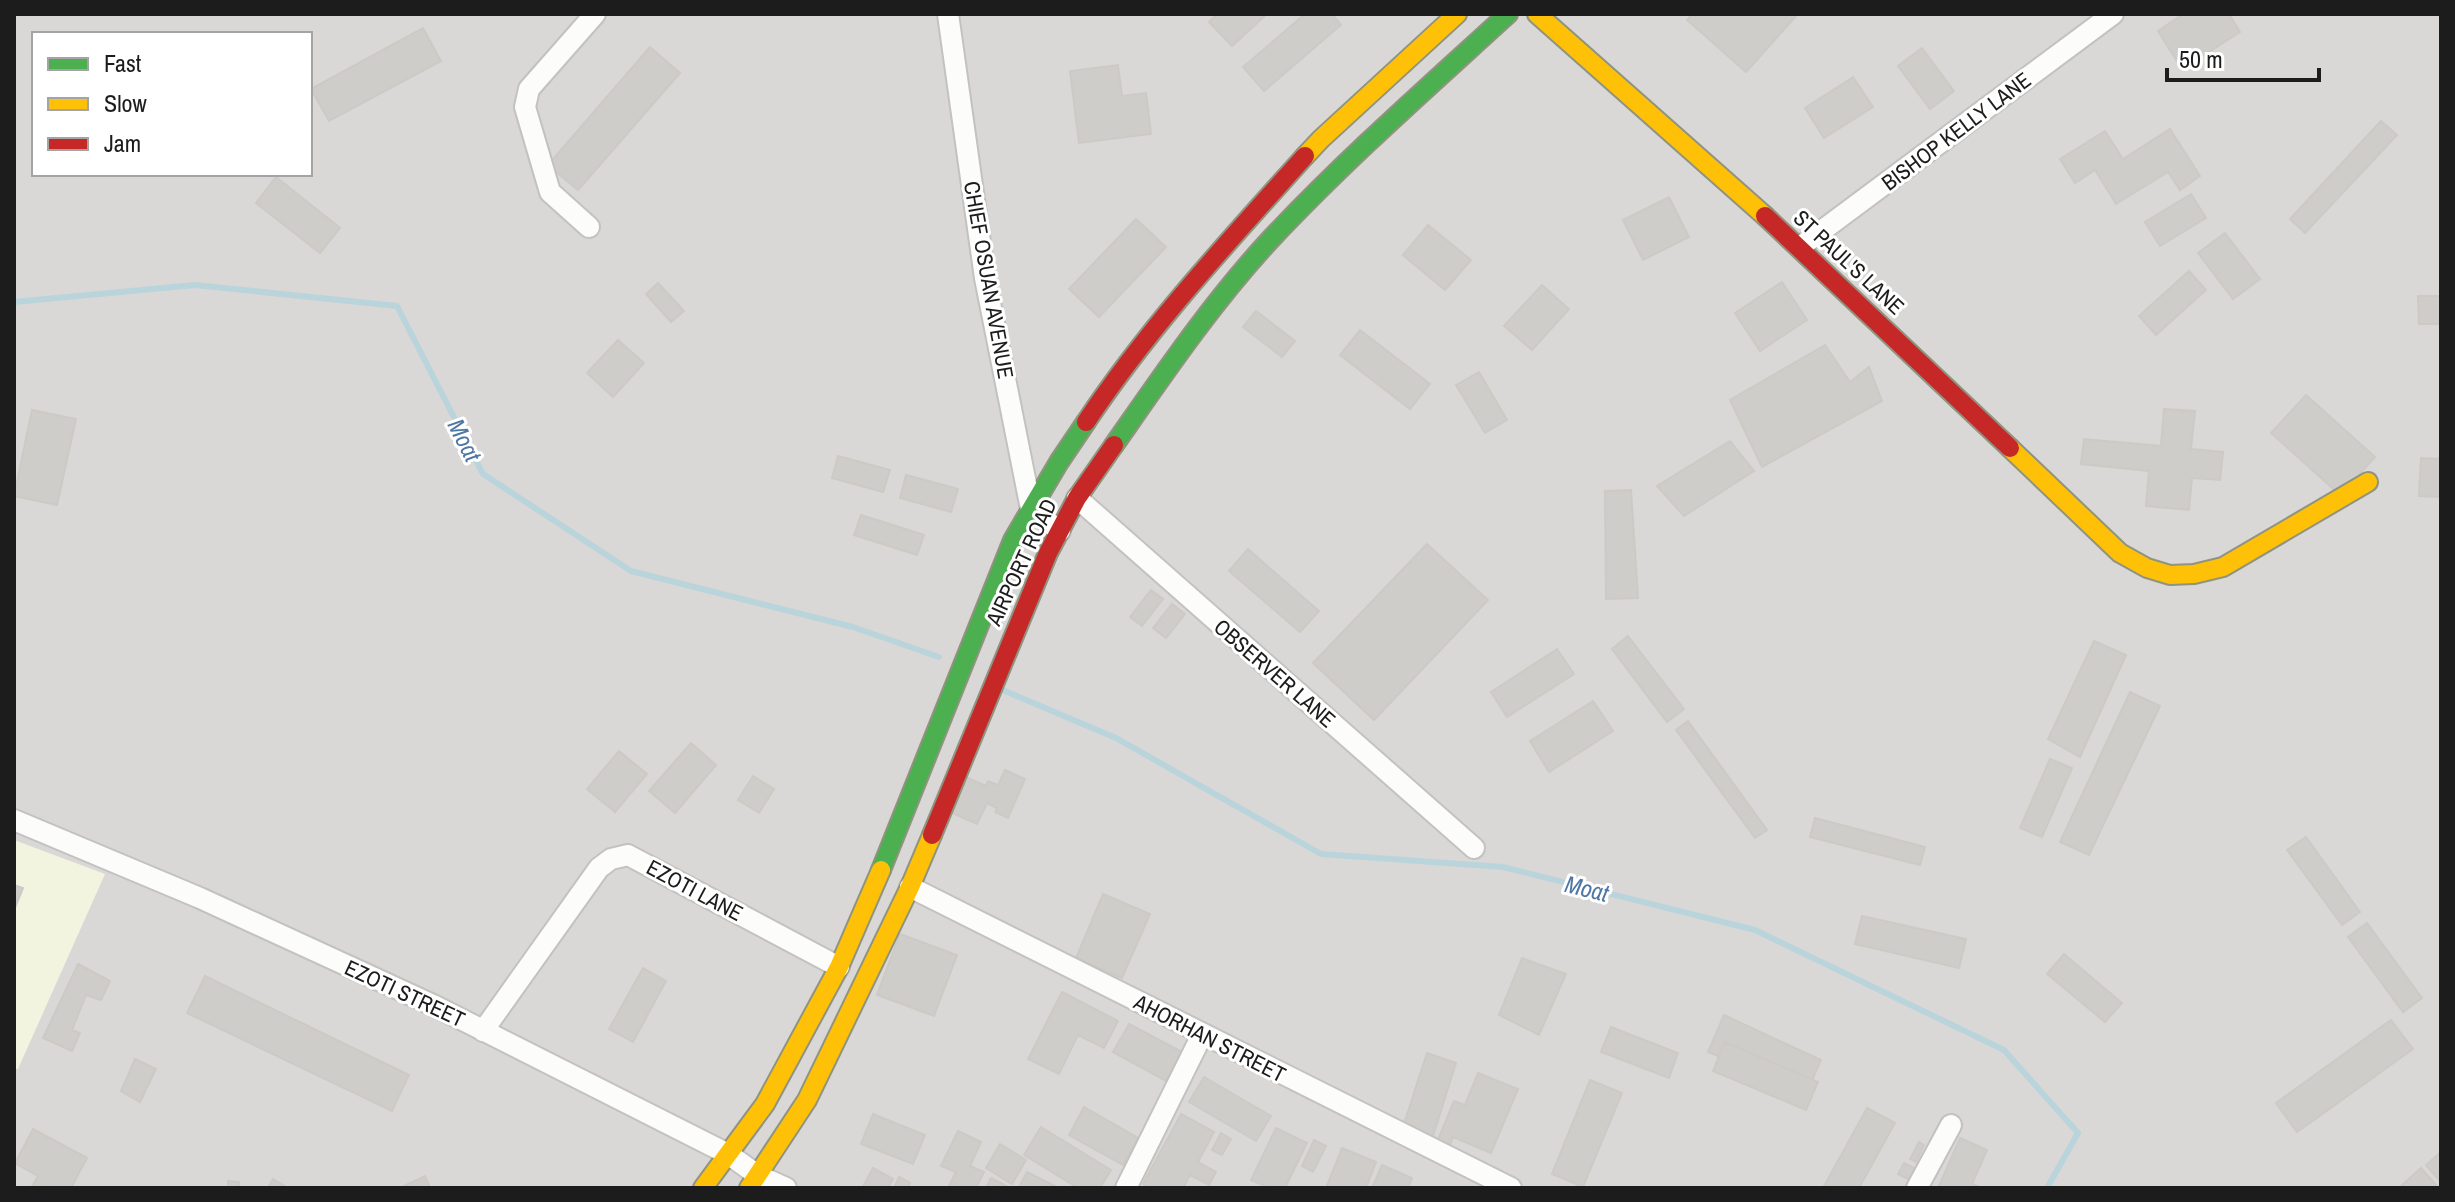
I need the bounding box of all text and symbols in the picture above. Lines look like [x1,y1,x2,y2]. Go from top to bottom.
legend [32,32,312,176]
scale bar [2167,32,2319,82]
text: 50 m [2179,43,2223,75]
text: Fast [104,47,142,79]
street label: BISHOP KELLY LANE [1875,65,2037,197]
text: Slow [104,87,147,119]
text: Jam [104,127,141,159]
street label: CHIEF OSUAN AVENUE [957,179,1021,381]
street label: ST PAUL'S LANE [1787,203,1911,321]
water label: Moat [441,413,489,467]
street label: AIRPORT ROAD [978,494,1063,631]
street label: OBSERVER LANE [1208,612,1342,734]
street label: EZOTI LANE [641,852,749,928]
water label: Moat [1562,867,1613,909]
street label: EZOTI STREET [340,952,470,1034]
street label: AHORHAN STREET [1128,986,1291,1089]

